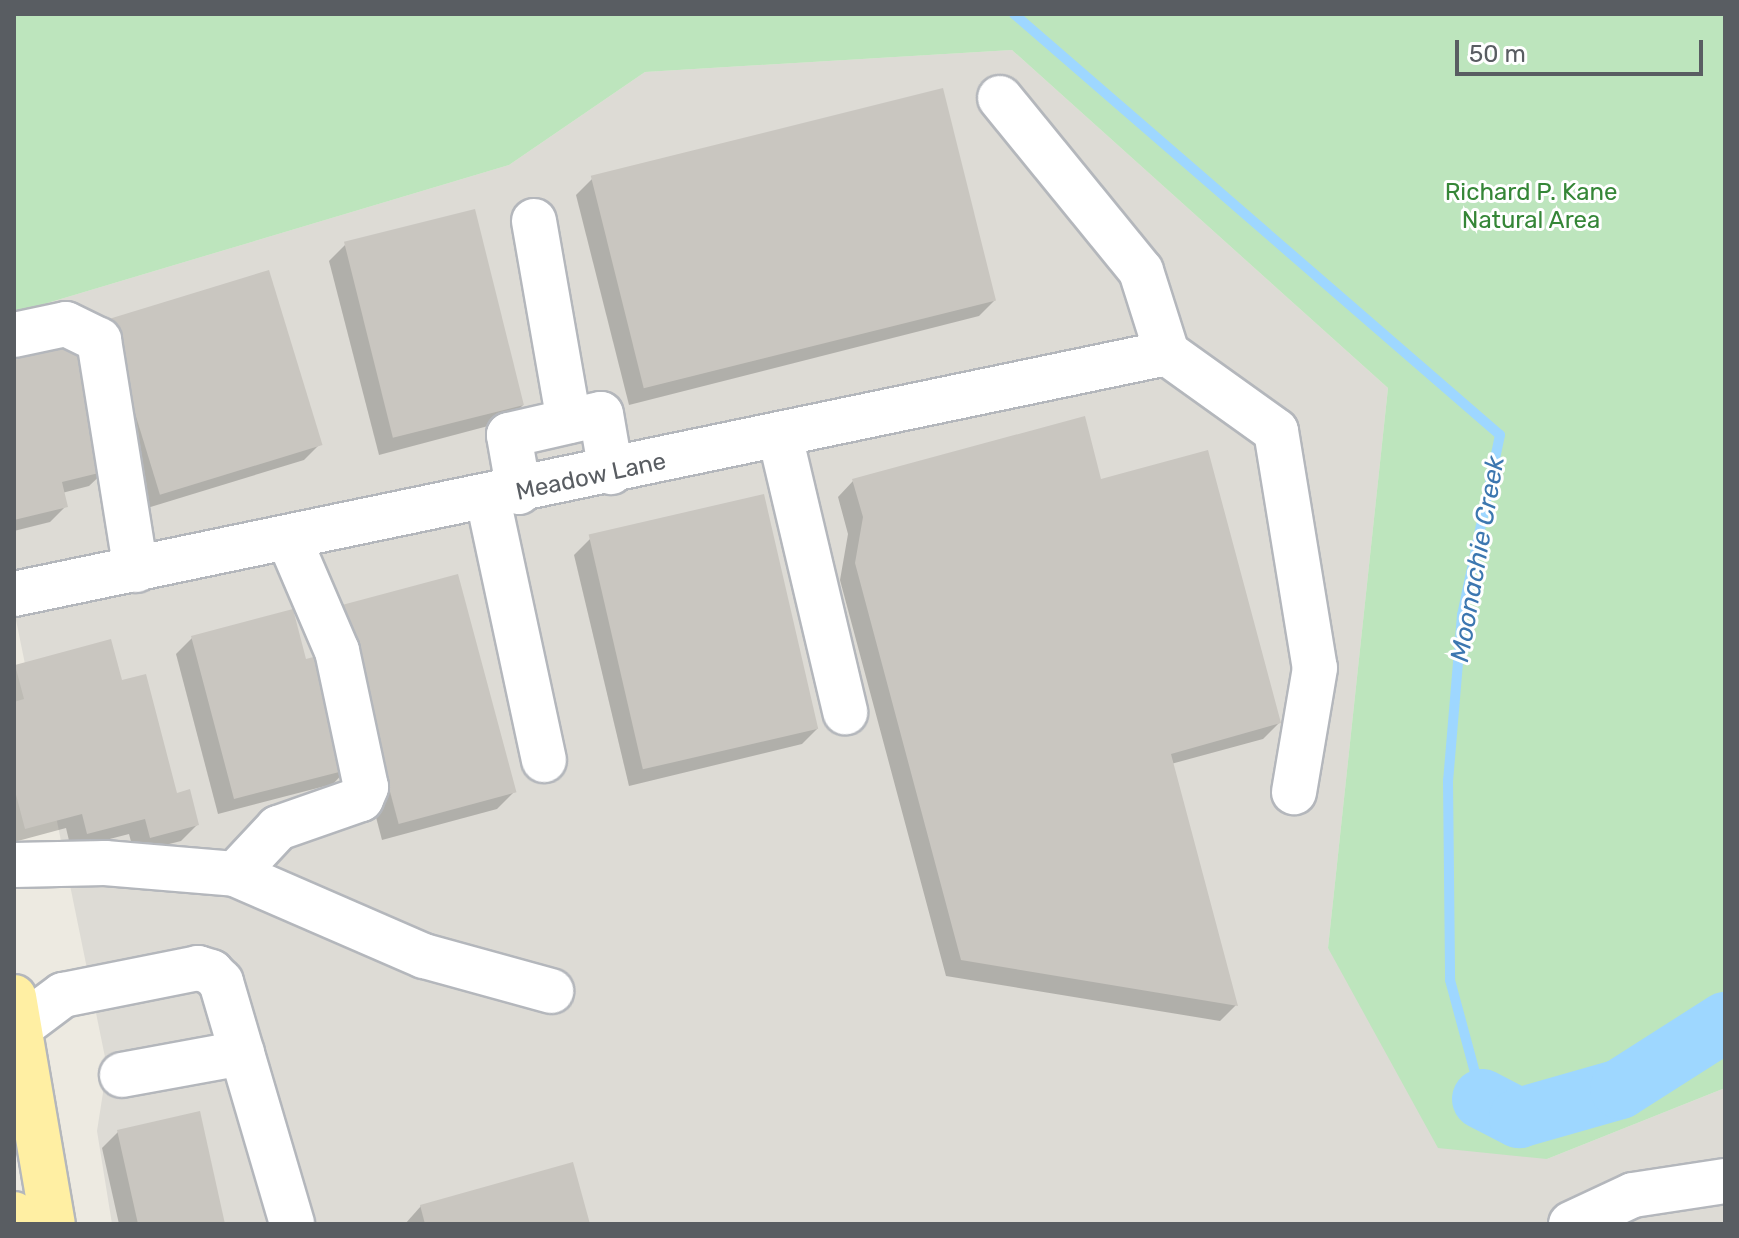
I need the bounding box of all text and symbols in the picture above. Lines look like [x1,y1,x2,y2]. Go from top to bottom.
scale bar [1459,24,1707,74]
text: 50 m [1469,40,1526,68]
park label: Richard P. Kane Natural Area [1445,179,1617,235]
street label: Meadow Lane [513,447,669,507]
water label: Moonachie Creek [1445,454,1511,664]

